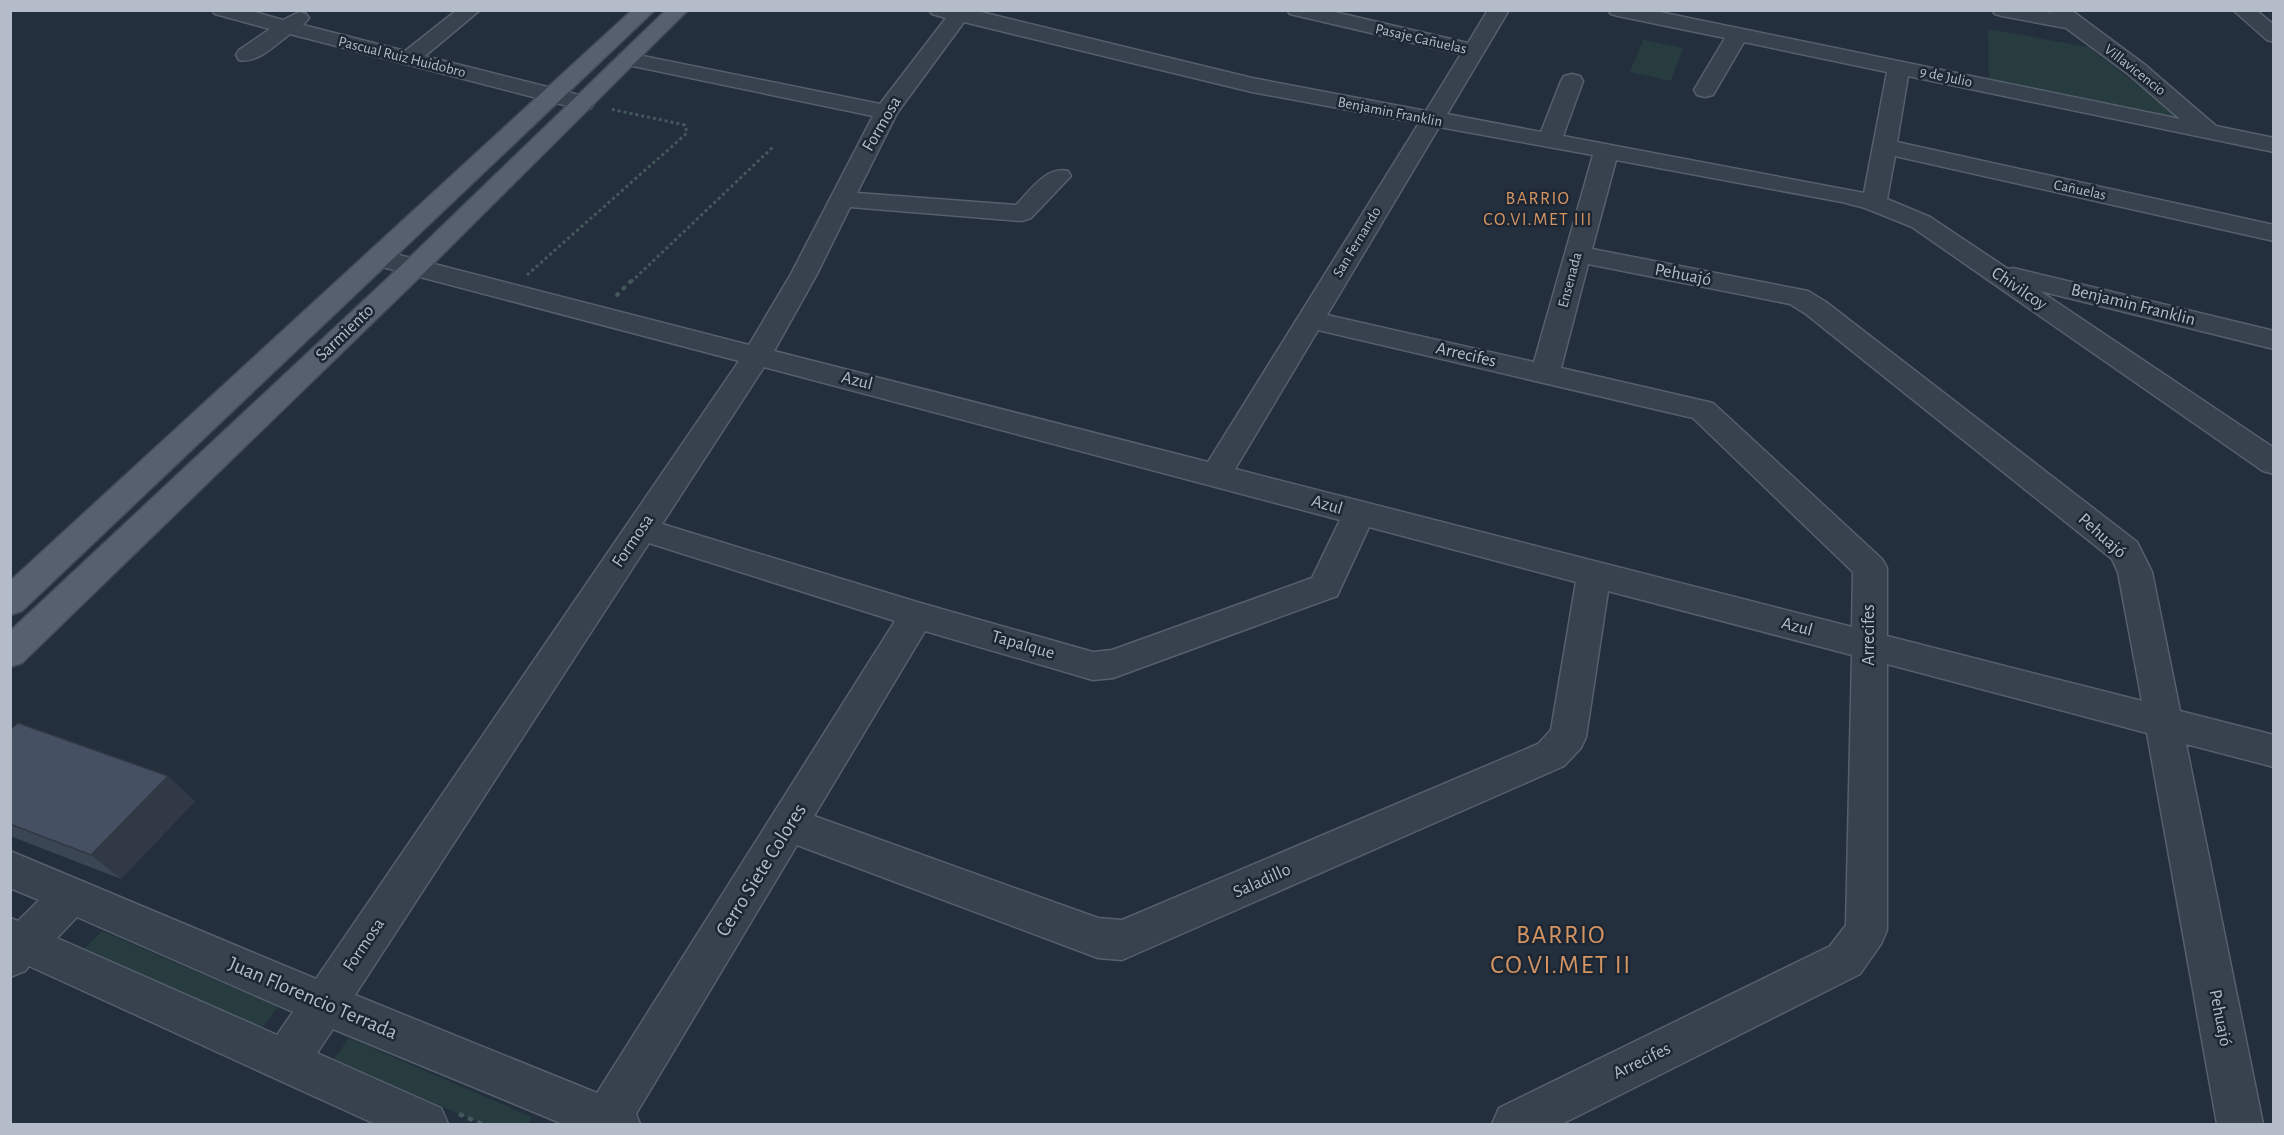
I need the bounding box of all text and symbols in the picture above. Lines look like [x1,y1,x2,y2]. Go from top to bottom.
street label: Pasaje Cañuelas [1374,21,1468,57]
street label: Pascual Ruiz Huidobro [337,34,467,80]
street label: Villavicencio [2101,41,2169,99]
street label: 9 de Julio [1918,64,1974,90]
street label: Formosa [859,94,905,154]
street label: Benjamin Franklin [1336,95,1444,129]
street label: Cañuelas [2052,177,2108,203]
district label: BARRIO CO.VI.MET III [1483,190,1593,229]
street label: San Fernando [1330,204,1384,280]
street label: Ensenada [1555,251,1585,309]
street label: Pehuajó [1653,261,1713,289]
street label: Chivilcoy [1988,264,2050,314]
street label: Benjamin Franklin [2069,281,2197,329]
street label: Sarmiento [313,301,378,365]
street label: Arrecifes [1434,339,1498,371]
street label: Azul [840,368,874,394]
street label: Azul [1309,492,1345,518]
street label: Pehuajó [2075,510,2129,562]
street label: Formosa [609,511,657,571]
street label: Arrecifes [1860,604,1878,666]
street label: Azul [1779,614,1815,640]
street label: Tapalque [990,627,1056,663]
street label: Cerro Siete Colores [712,800,810,940]
street label: Saladillo [1231,860,1293,902]
street label: Formosa [340,915,388,975]
district label: BARRIO CO.VI.MET II [1490,922,1632,978]
street label: Juan Florencio Terrada [225,953,401,1043]
street label: Pehuajó [2206,988,2234,1048]
street label: Arrecifes [1610,1039,1674,1083]

